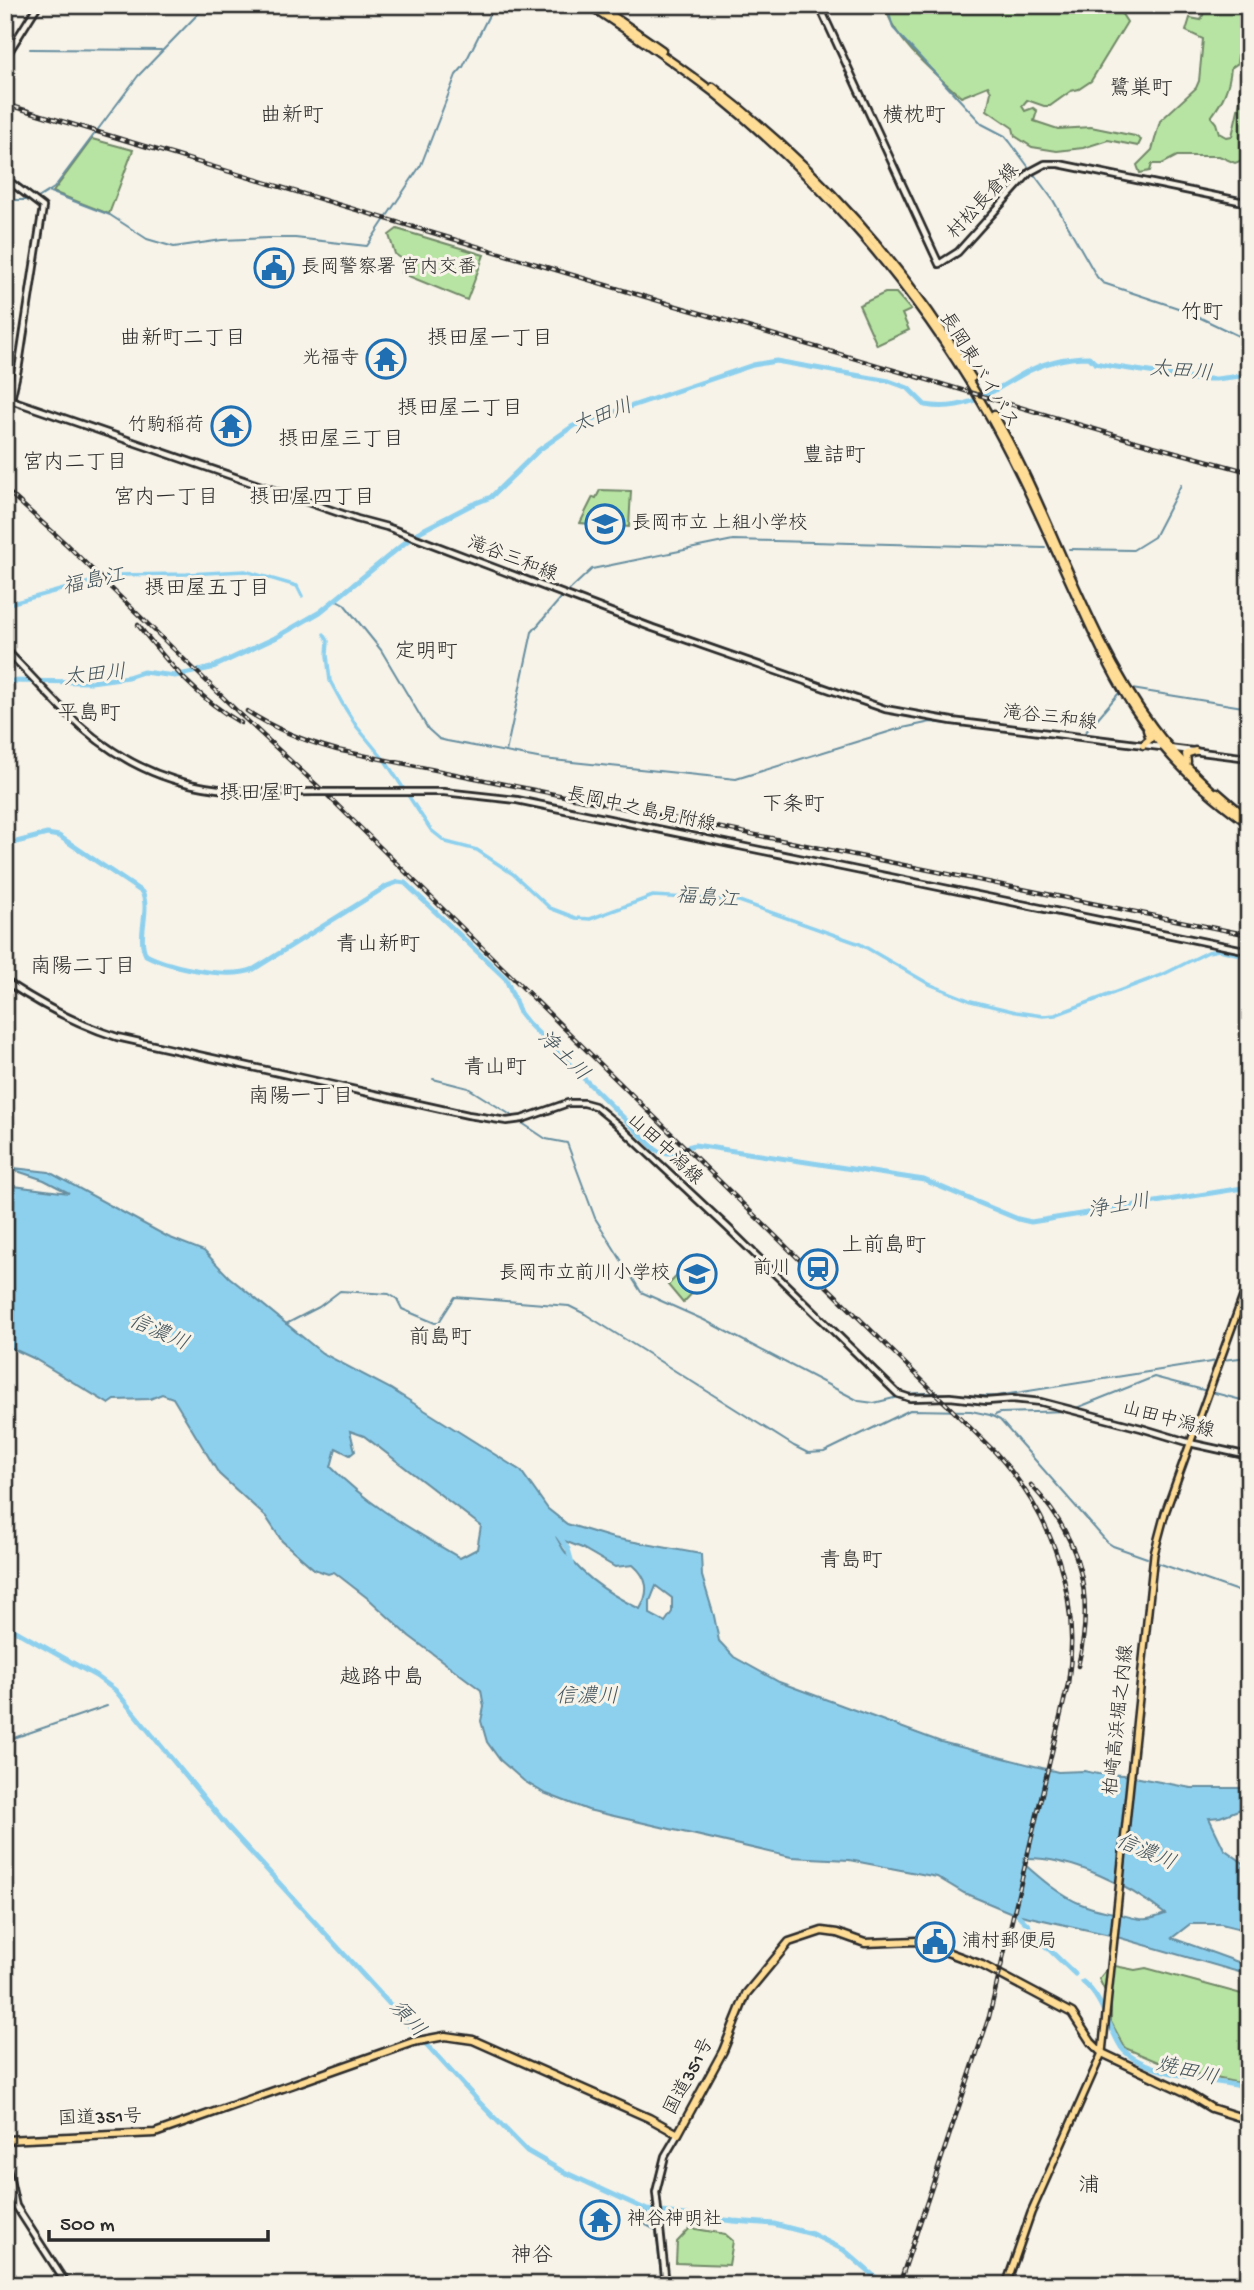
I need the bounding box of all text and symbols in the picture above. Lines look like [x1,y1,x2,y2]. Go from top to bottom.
district label: 鷺巣町 [1110,76,1173,103]
district label: 曲新町 [261,104,324,130]
district label: 横枕町 [883,104,946,130]
street label: 村松長倉線 [942,159,1025,245]
public building icon: 長岡警察署 宮内交番 [253,247,295,289]
place label: 長岡警察署 宮内交番 [301,256,477,280]
district label: 竹町 [1181,301,1223,327]
street label: 長岡東バイパス [933,308,1024,433]
district label: 曲新町二丁目 [120,327,246,353]
district label: 摂田屋一丁目 [427,327,553,353]
temple icon: 光福寺 [365,338,407,380]
place label: 光福寺 [302,347,359,371]
water label: 太田川 [1149,357,1214,388]
water label: 太田川 [569,394,637,441]
district label: 摂田屋二丁目 [397,397,523,423]
temple icon: 竹駒稲荷 [210,405,252,447]
place label: 竹駒稲荷 [128,414,204,438]
district label: 摂田屋三丁目 [278,428,404,454]
district label: 豊詰町 [803,444,866,470]
district label: 宮内二丁目 [23,451,128,477]
district label: 宮内一丁目 [114,486,219,512]
district label: 摂田屋四丁目 [249,486,375,512]
school or university icon: 長岡市立 上組小学校 [584,503,626,545]
place label: 長岡市立 上組小学校 [632,512,808,536]
street label: 滝谷三和線 [464,531,561,588]
water label: 福島江 [60,562,128,602]
district label: 摂田屋五丁目 [144,577,270,603]
district label: 定明町 [395,640,458,666]
water label: 太田川 [62,660,128,693]
street label: 滝谷三和線 [1001,701,1099,736]
district label: 平島町 [58,702,121,728]
district label: 摂田屋町 [219,782,303,808]
street label: 長岡中之島見附線 [564,783,718,838]
district label: 下条町 [762,793,825,819]
water label: 福島江 [675,883,741,915]
district label: 青山新町 [336,933,420,959]
district label: 南陽二丁目 [31,954,136,981]
water label: 浄土川 [531,1025,595,1088]
district label: 青山町 [464,1056,527,1082]
district label: 南陽一丁目 [249,1084,354,1111]
street label: 山田中潟線 [621,1108,707,1191]
water label: 浄土川 [1086,1189,1152,1225]
district label: 上前島町 [842,1234,926,1260]
station icon: 前川 [797,1248,839,1290]
school or university icon: 長岡市立前川小学校 [676,1253,718,1295]
place label: 前川 [753,1257,791,1281]
place label: 長岡市立前川小学校 [499,1262,670,1286]
water label: 信濃川 [124,1308,193,1358]
district label: 前島町 [409,1326,472,1352]
street label: 山田中潟線 [1119,1397,1217,1444]
district label: 青島町 [820,1549,883,1575]
street label: 柏崎高浜堀之内線 [1100,1643,1139,1797]
district label: 越路中島 [340,1665,424,1692]
water label: 信濃川 [556,1684,619,1711]
water label: 信濃川 [1111,1828,1180,1878]
public building icon: 浦村郵便局 [914,1921,956,1963]
place label: 浦村郵便局 [962,1930,1057,1954]
water label: 須川 [383,1995,430,2044]
street label: 国道351号 [659,2034,720,2120]
water label: 焼田川 [1153,2052,1221,2093]
street label: 国道351号 [57,2105,143,2132]
district label: 浦 [1079,2174,1100,2200]
scale bar [49,2199,268,2243]
temple icon: 神谷神明社 [579,2199,621,2241]
place label: 神谷神明社 [627,2208,722,2232]
text: 500 m [60,2214,115,2239]
district label: 神谷 [511,2244,553,2270]

